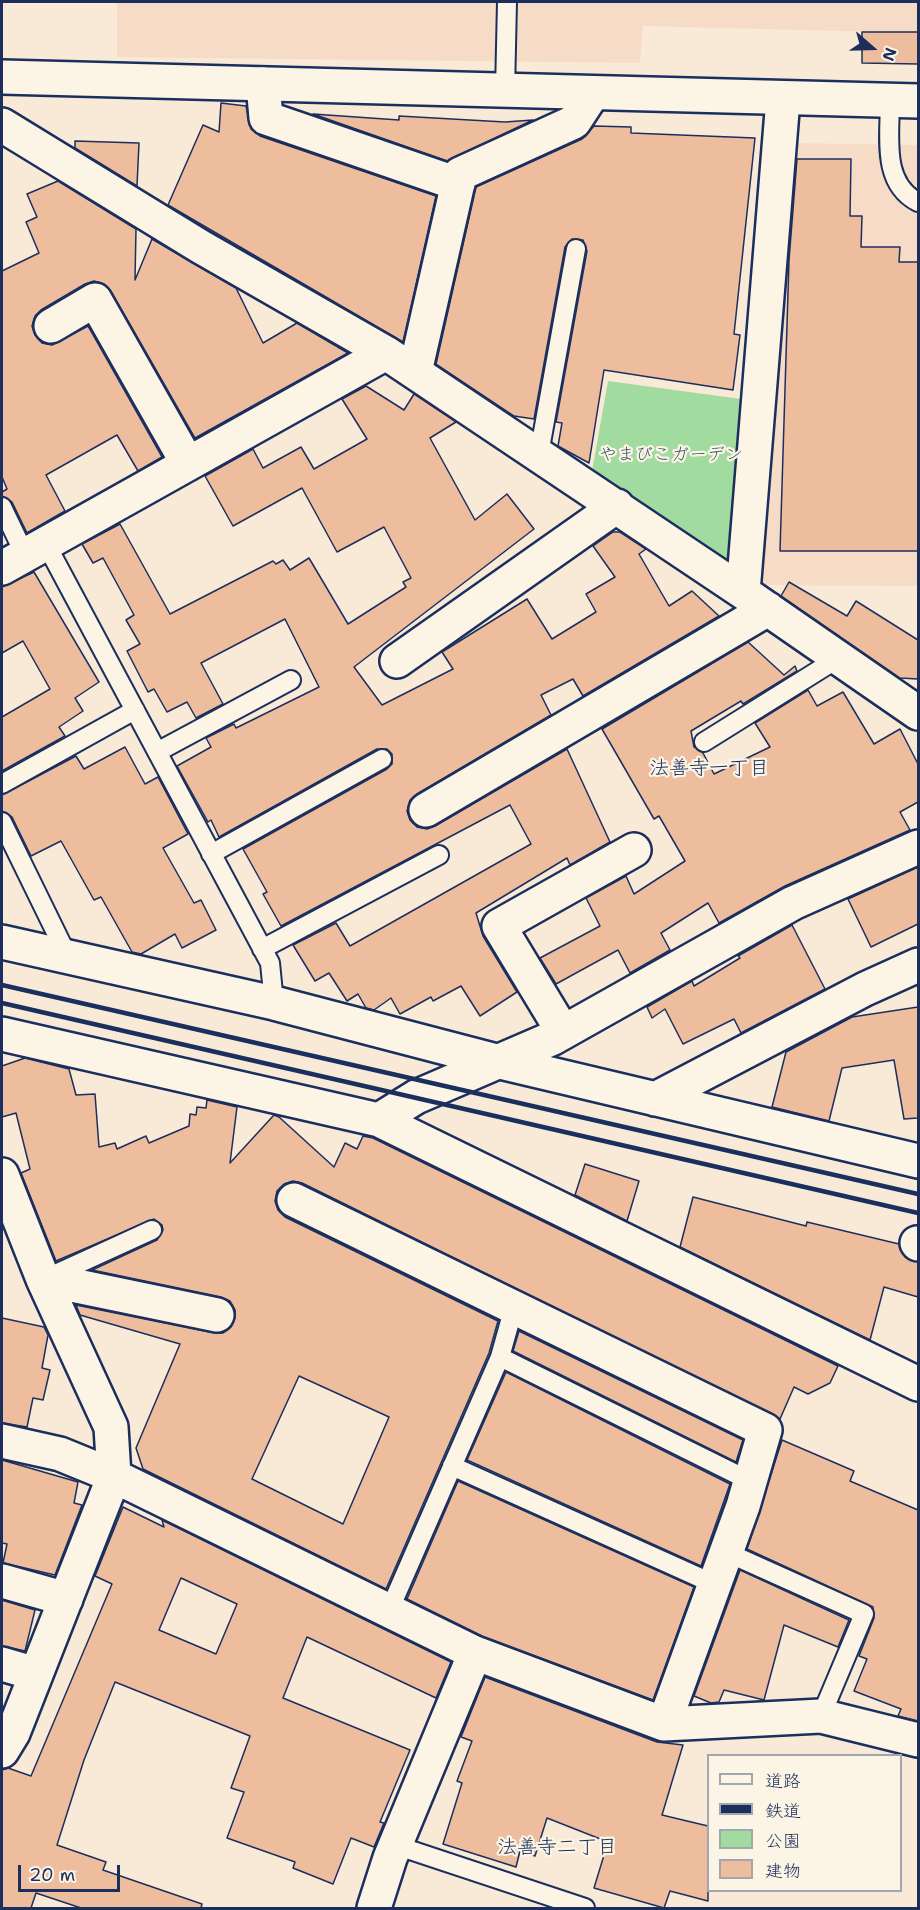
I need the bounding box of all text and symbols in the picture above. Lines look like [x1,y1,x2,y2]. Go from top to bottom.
north arrow [842,18,902,78]
text: N [877,45,901,64]
park label: やまびこガーデン [599,444,743,466]
district label: 法善寺一丁目 [649,757,769,781]
legend [707,1754,902,1892]
text: 道路 [765,1769,801,1793]
text: 鉄道 [765,1799,801,1823]
text: 公園 [765,1829,801,1853]
district label: 法善寺二丁目 [497,1836,617,1860]
scale bar [21,1853,123,1891]
text: 建物 [765,1859,801,1883]
text: 20 m [29,1863,75,1887]

